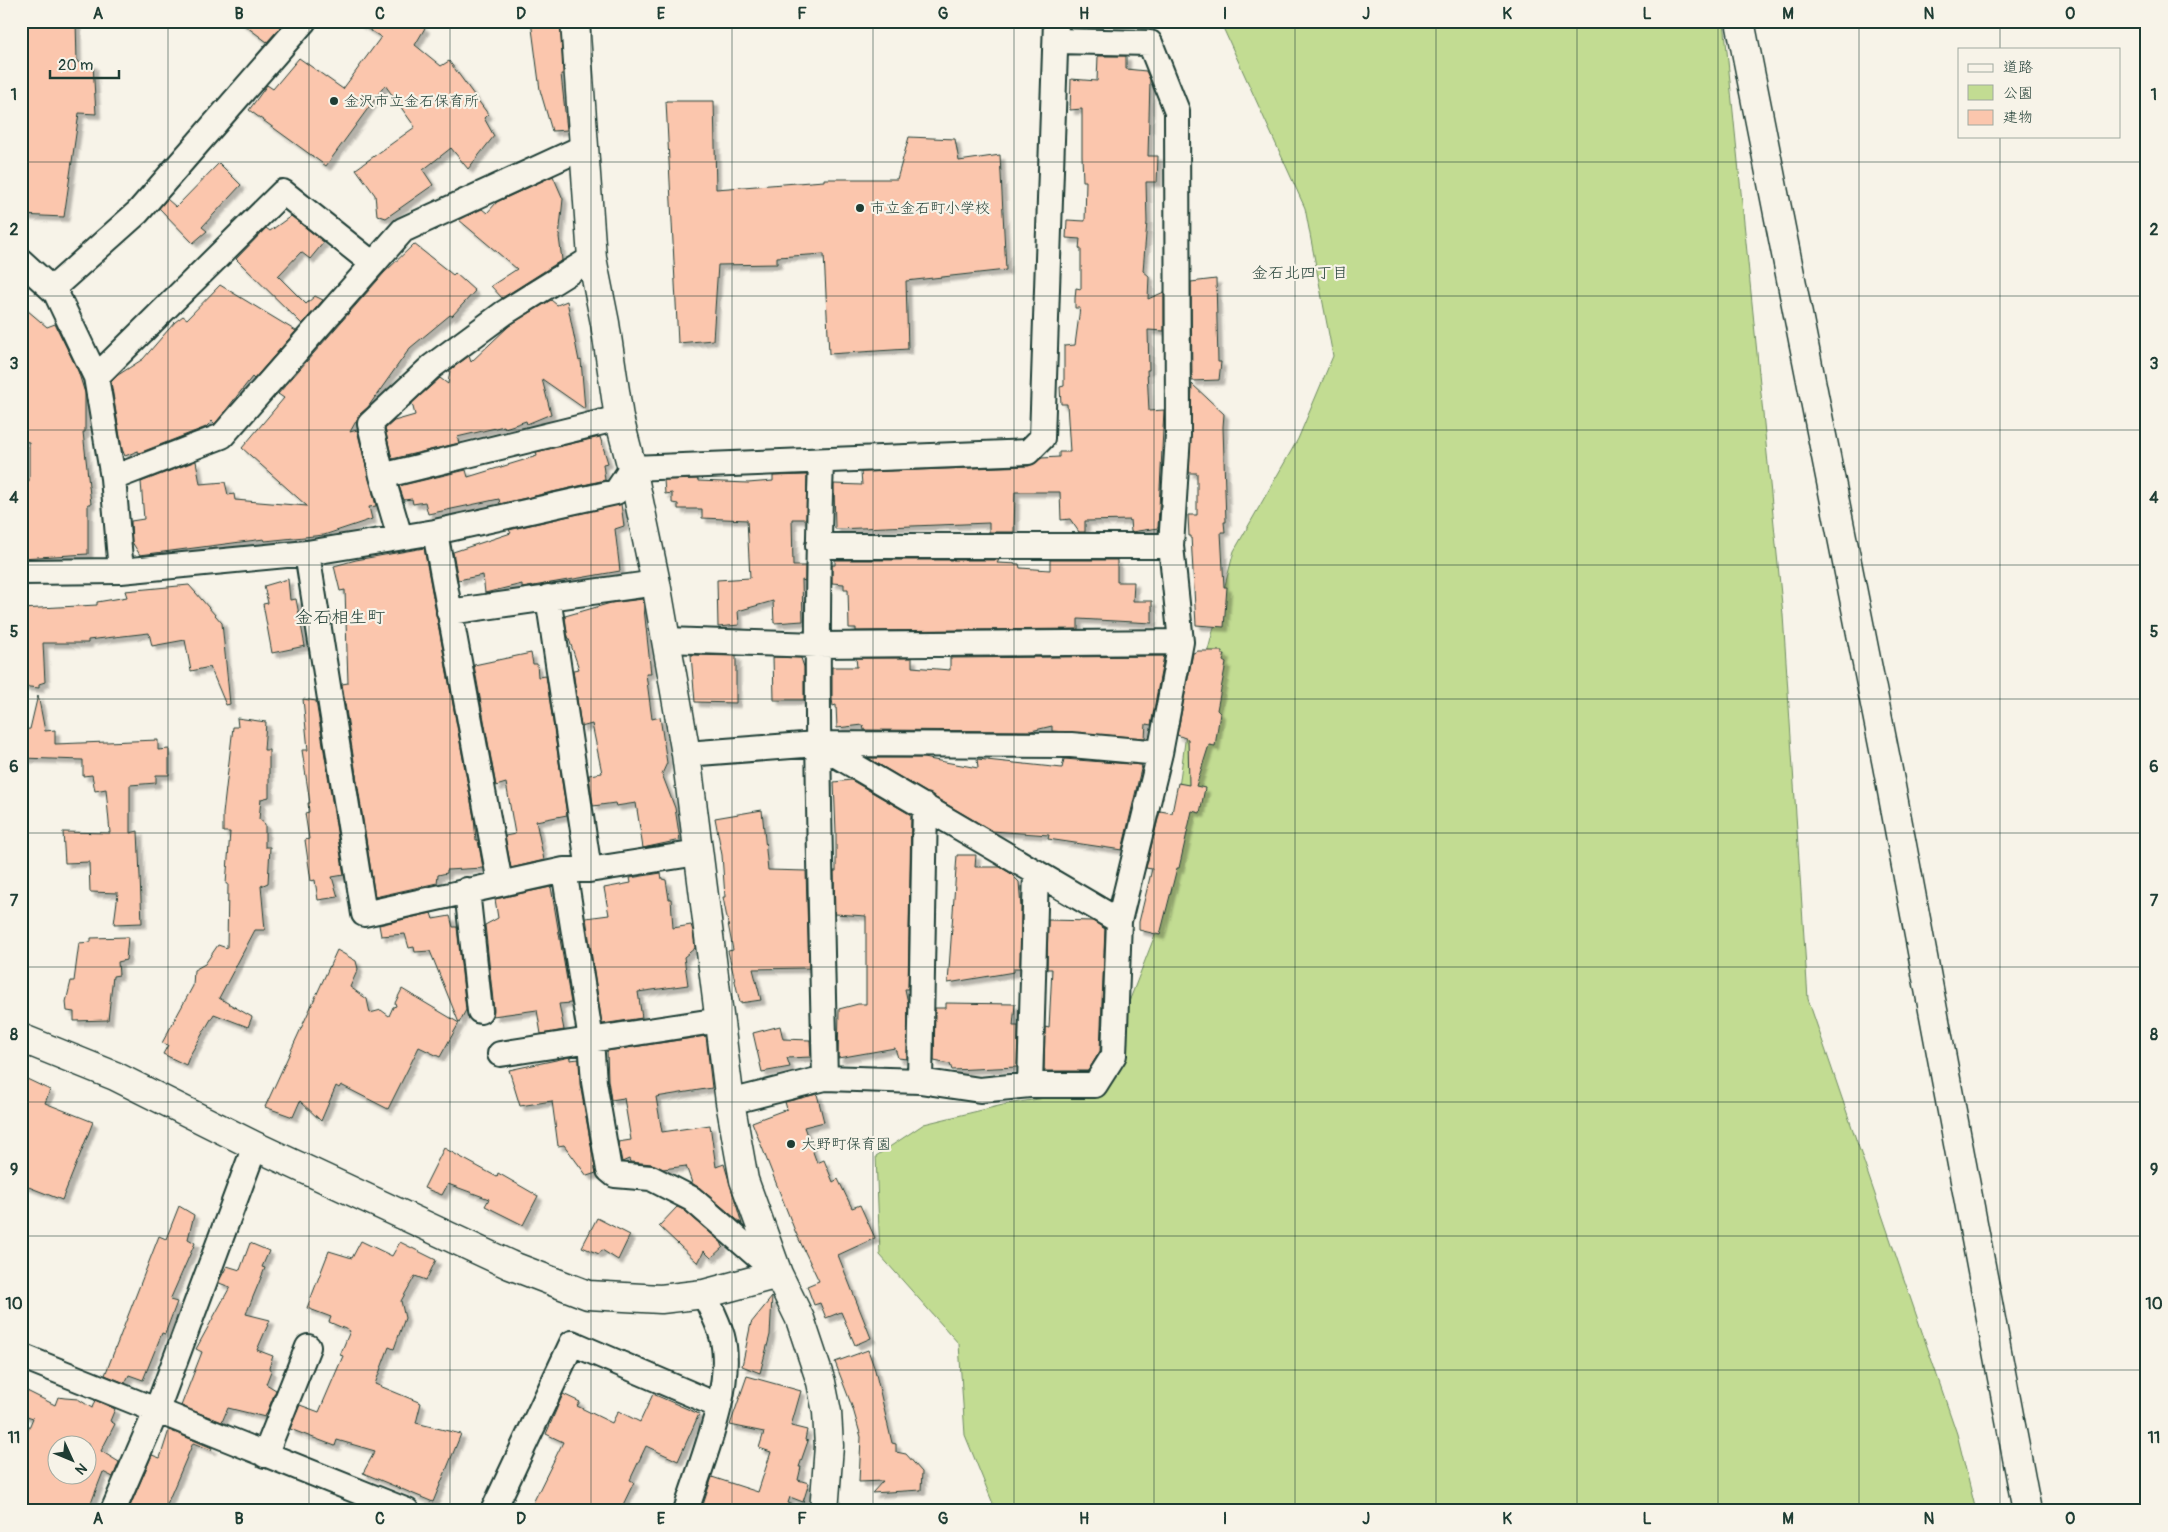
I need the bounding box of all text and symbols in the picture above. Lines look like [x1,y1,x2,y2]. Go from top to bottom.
text: A [93,4,104,24]
text: B [234,4,244,24]
text: C [375,4,385,24]
text: D [516,4,526,24]
text: E [657,4,666,24]
text: F [797,4,807,24]
text: G [938,4,949,24]
text: H [1079,4,1089,24]
text: I [1223,4,1227,24]
text: J [1362,4,1370,24]
text: K [1502,4,1512,24]
text: L [1642,4,1652,24]
text: M [1782,4,1794,24]
text: N [1924,4,1935,24]
text: O [2065,4,2075,24]
scale bar [50,48,119,80]
legend [1958,48,2120,138]
text: 20 m [58,56,93,75]
text: 道路 [2003,58,2033,77]
text: 公園 [2003,84,2033,103]
text: 1 [11,85,17,105]
text: 1 [2151,85,2157,105]
place label: 金沢市立金石保育所 [344,92,479,111]
marker: 金沢市立金石保育所 [328,95,340,107]
text: 建物 [2003,108,2033,127]
place label: 市立金石町小学校 [870,199,990,218]
marker: 市立金石町小学校 [854,202,866,214]
text: 2 [10,220,19,240]
text: 2 [2150,220,2159,240]
district label: 金石北四丁目 [1252,263,1348,283]
text: 3 [10,354,19,374]
text: 3 [2150,354,2159,374]
text: 4 [9,488,19,508]
text: 4 [2149,488,2159,508]
district label: 金石相生町 [295,606,385,629]
text: 5 [10,622,19,642]
text: 5 [2150,622,2159,642]
text: 6 [9,757,19,777]
text: 6 [2149,757,2159,777]
text: 7 [10,891,19,911]
text: 7 [2150,891,2159,911]
text: 8 [10,1025,18,1045]
text: 8 [2150,1025,2158,1045]
place label: 大野町保育園 [801,1135,891,1154]
marker: 大野町保育園 [785,1138,797,1150]
text: 9 [10,1160,18,1180]
text: 9 [2150,1160,2158,1180]
text: 10 [5,1294,23,1314]
text: 10 [2145,1294,2163,1314]
text: 11 [8,1428,20,1448]
text: 11 [2148,1428,2160,1448]
north arrow [48,1434,98,1484]
text: N [72,1459,90,1478]
text: A [93,1509,104,1529]
text: B [234,1509,244,1529]
text: C [375,1509,385,1529]
text: D [516,1509,526,1529]
text: E [657,1509,666,1529]
text: F [797,1509,807,1529]
text: G [938,1509,949,1529]
text: H [1079,1509,1089,1529]
text: I [1223,1509,1227,1529]
text: J [1362,1509,1370,1529]
text: K [1502,1509,1512,1529]
text: L [1642,1509,1652,1529]
text: M [1782,1509,1794,1529]
text: N [1924,1509,1935,1529]
text: O [2065,1509,2075,1529]

